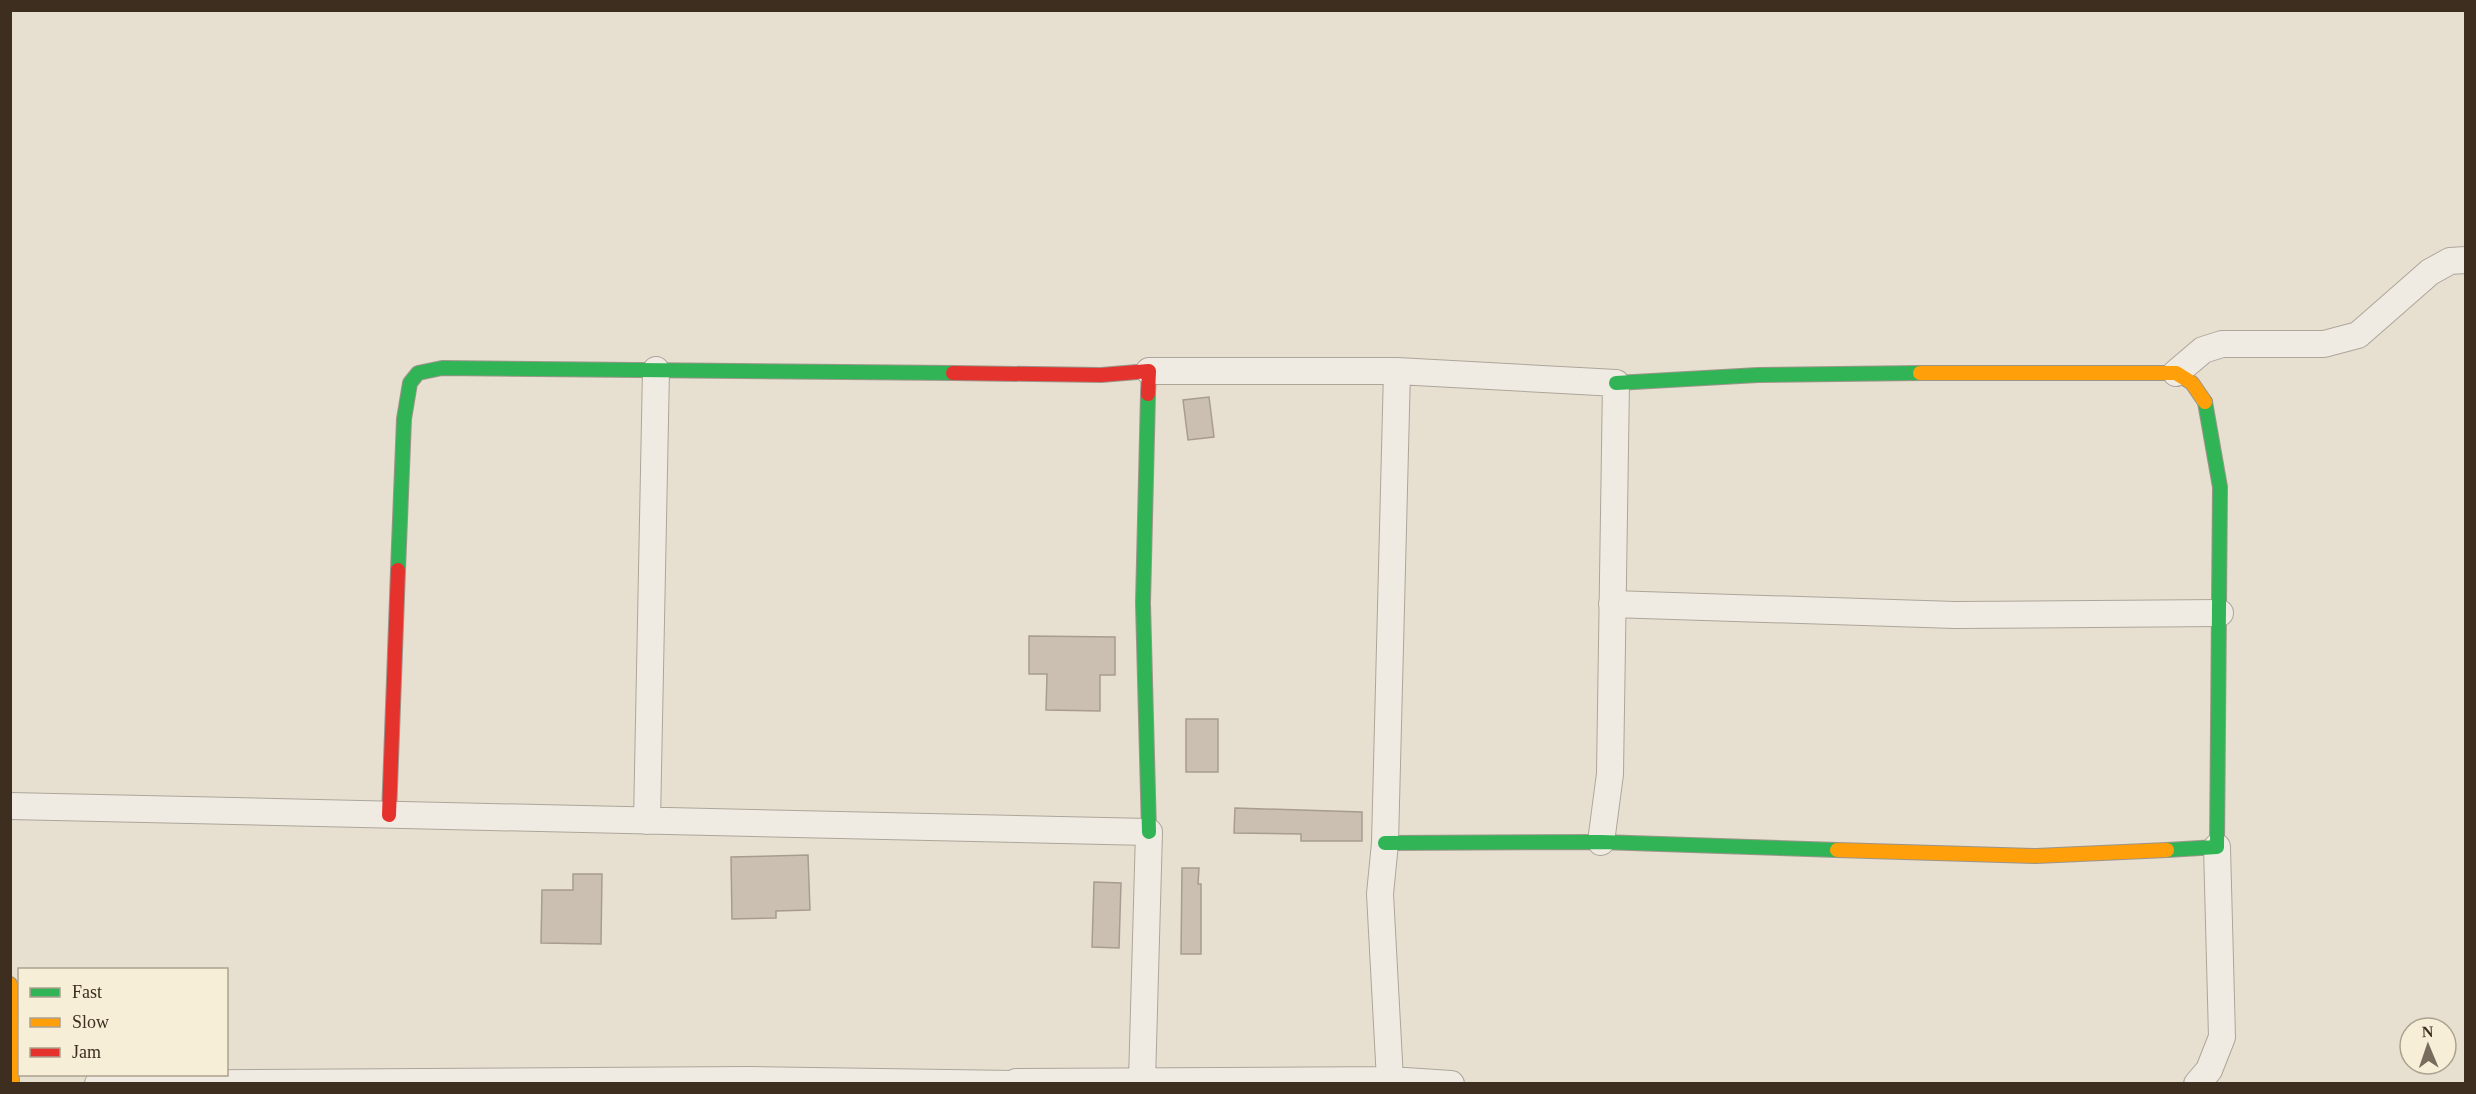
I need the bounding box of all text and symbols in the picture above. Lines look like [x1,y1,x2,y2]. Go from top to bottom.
legend [18,968,228,1076]
text: Fast [72,982,102,1002]
text: Slow [72,1012,109,1032]
north arrow [2398,1016,2458,1076]
text: N [2421,1023,2434,1040]
text: Jam [72,1042,101,1062]

